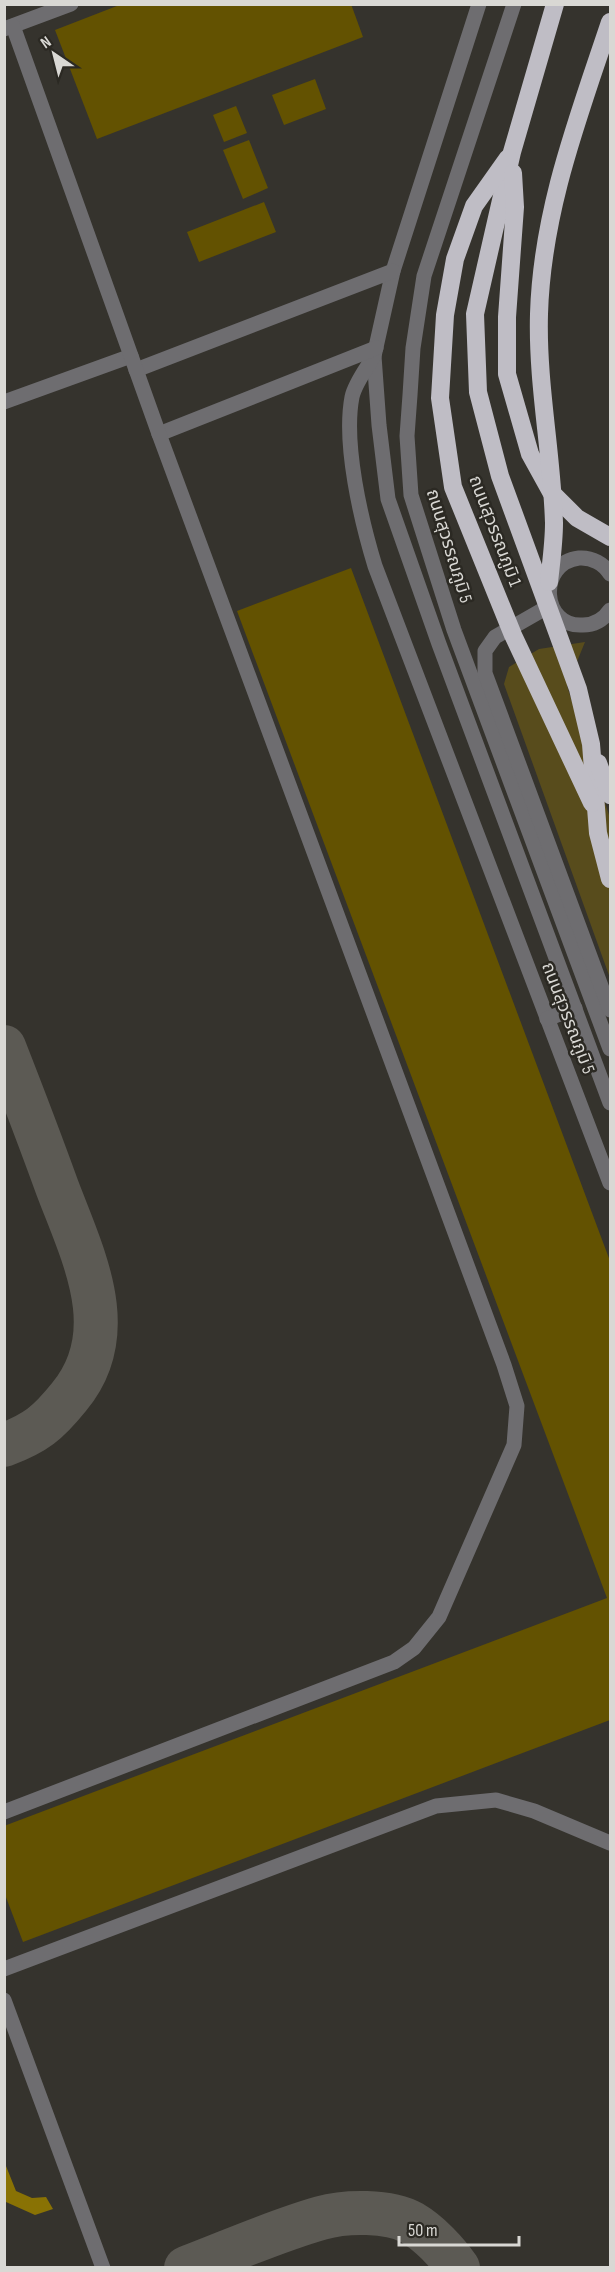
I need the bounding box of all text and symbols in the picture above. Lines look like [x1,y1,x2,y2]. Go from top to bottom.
north arrow [24,24,84,84]
text: N [37,33,55,53]
street label: ถนนสุวรรณภูมิ 1 [463,473,526,590]
street label: ถนนสุวรรณภูมิ 5 [421,487,476,606]
street label: ถนนสุวรรณภูมิ 5 [536,959,599,1077]
scale bar [399,2209,519,2247]
text: 50 m [408,2220,438,2241]

